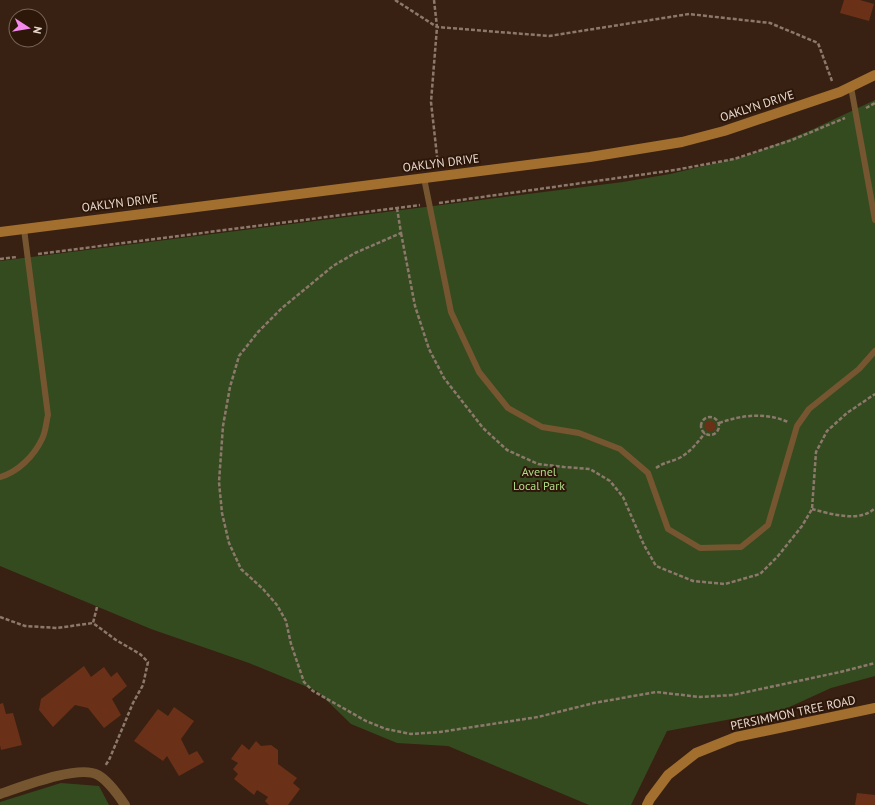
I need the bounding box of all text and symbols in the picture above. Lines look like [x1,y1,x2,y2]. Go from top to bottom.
north arrow [8,8,48,48]
text: N [30,25,45,35]
street label: OAKLYN DRIVE [718,87,796,125]
street label: OAKLYN DRIVE [402,150,480,175]
street label: OAKLYN DRIVE [81,190,159,215]
park label: Avenel Local Park [513,464,565,493]
street label: PERSIMMON TREE ROAD [729,692,857,733]

